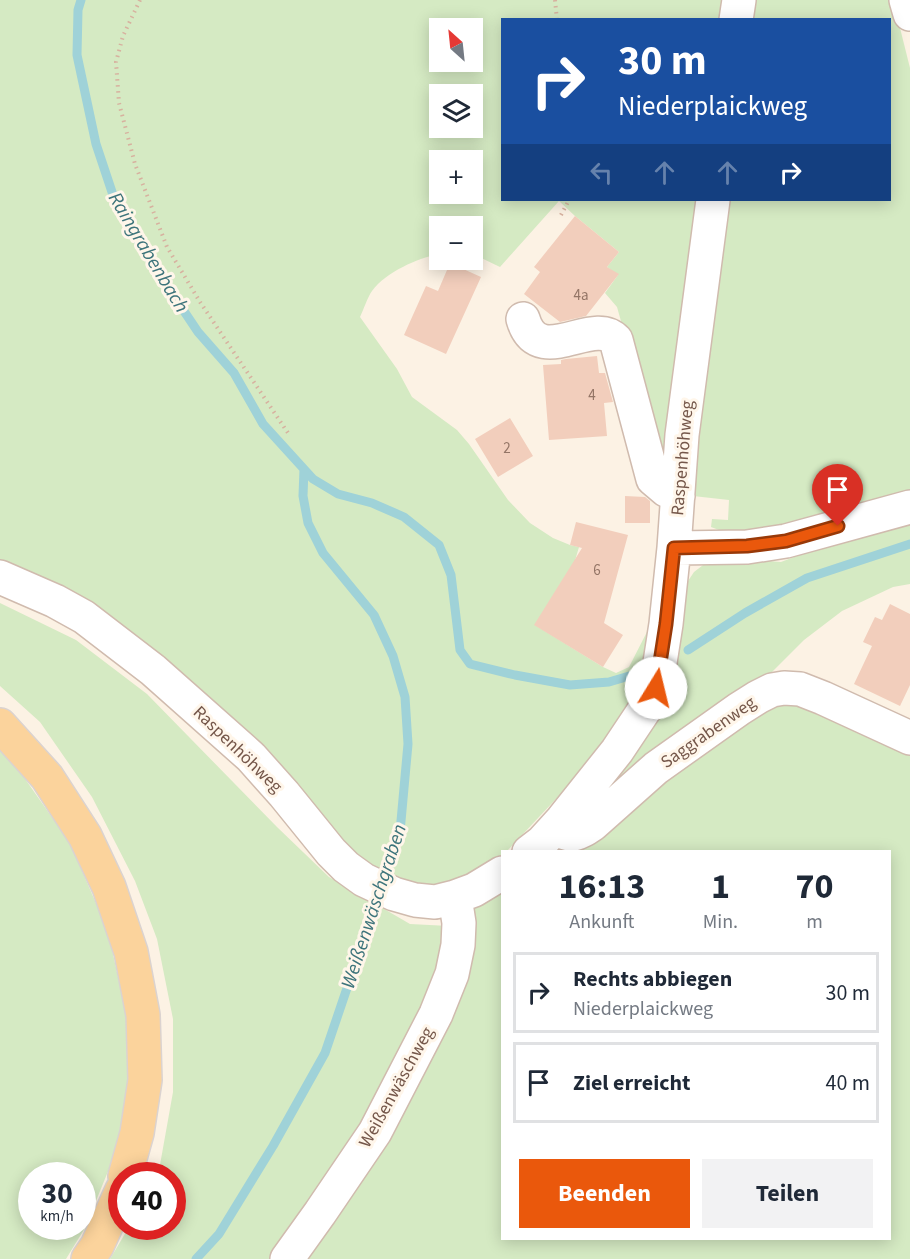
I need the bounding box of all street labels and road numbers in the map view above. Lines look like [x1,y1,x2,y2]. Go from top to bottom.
street label: Raspenhöhweg [665,399,700,517]
street label: Saggrabenweg [656,690,761,775]
street label: Raspenhöhweg [187,700,288,799]
street label: Weißenwäschweg [353,1022,440,1152]

